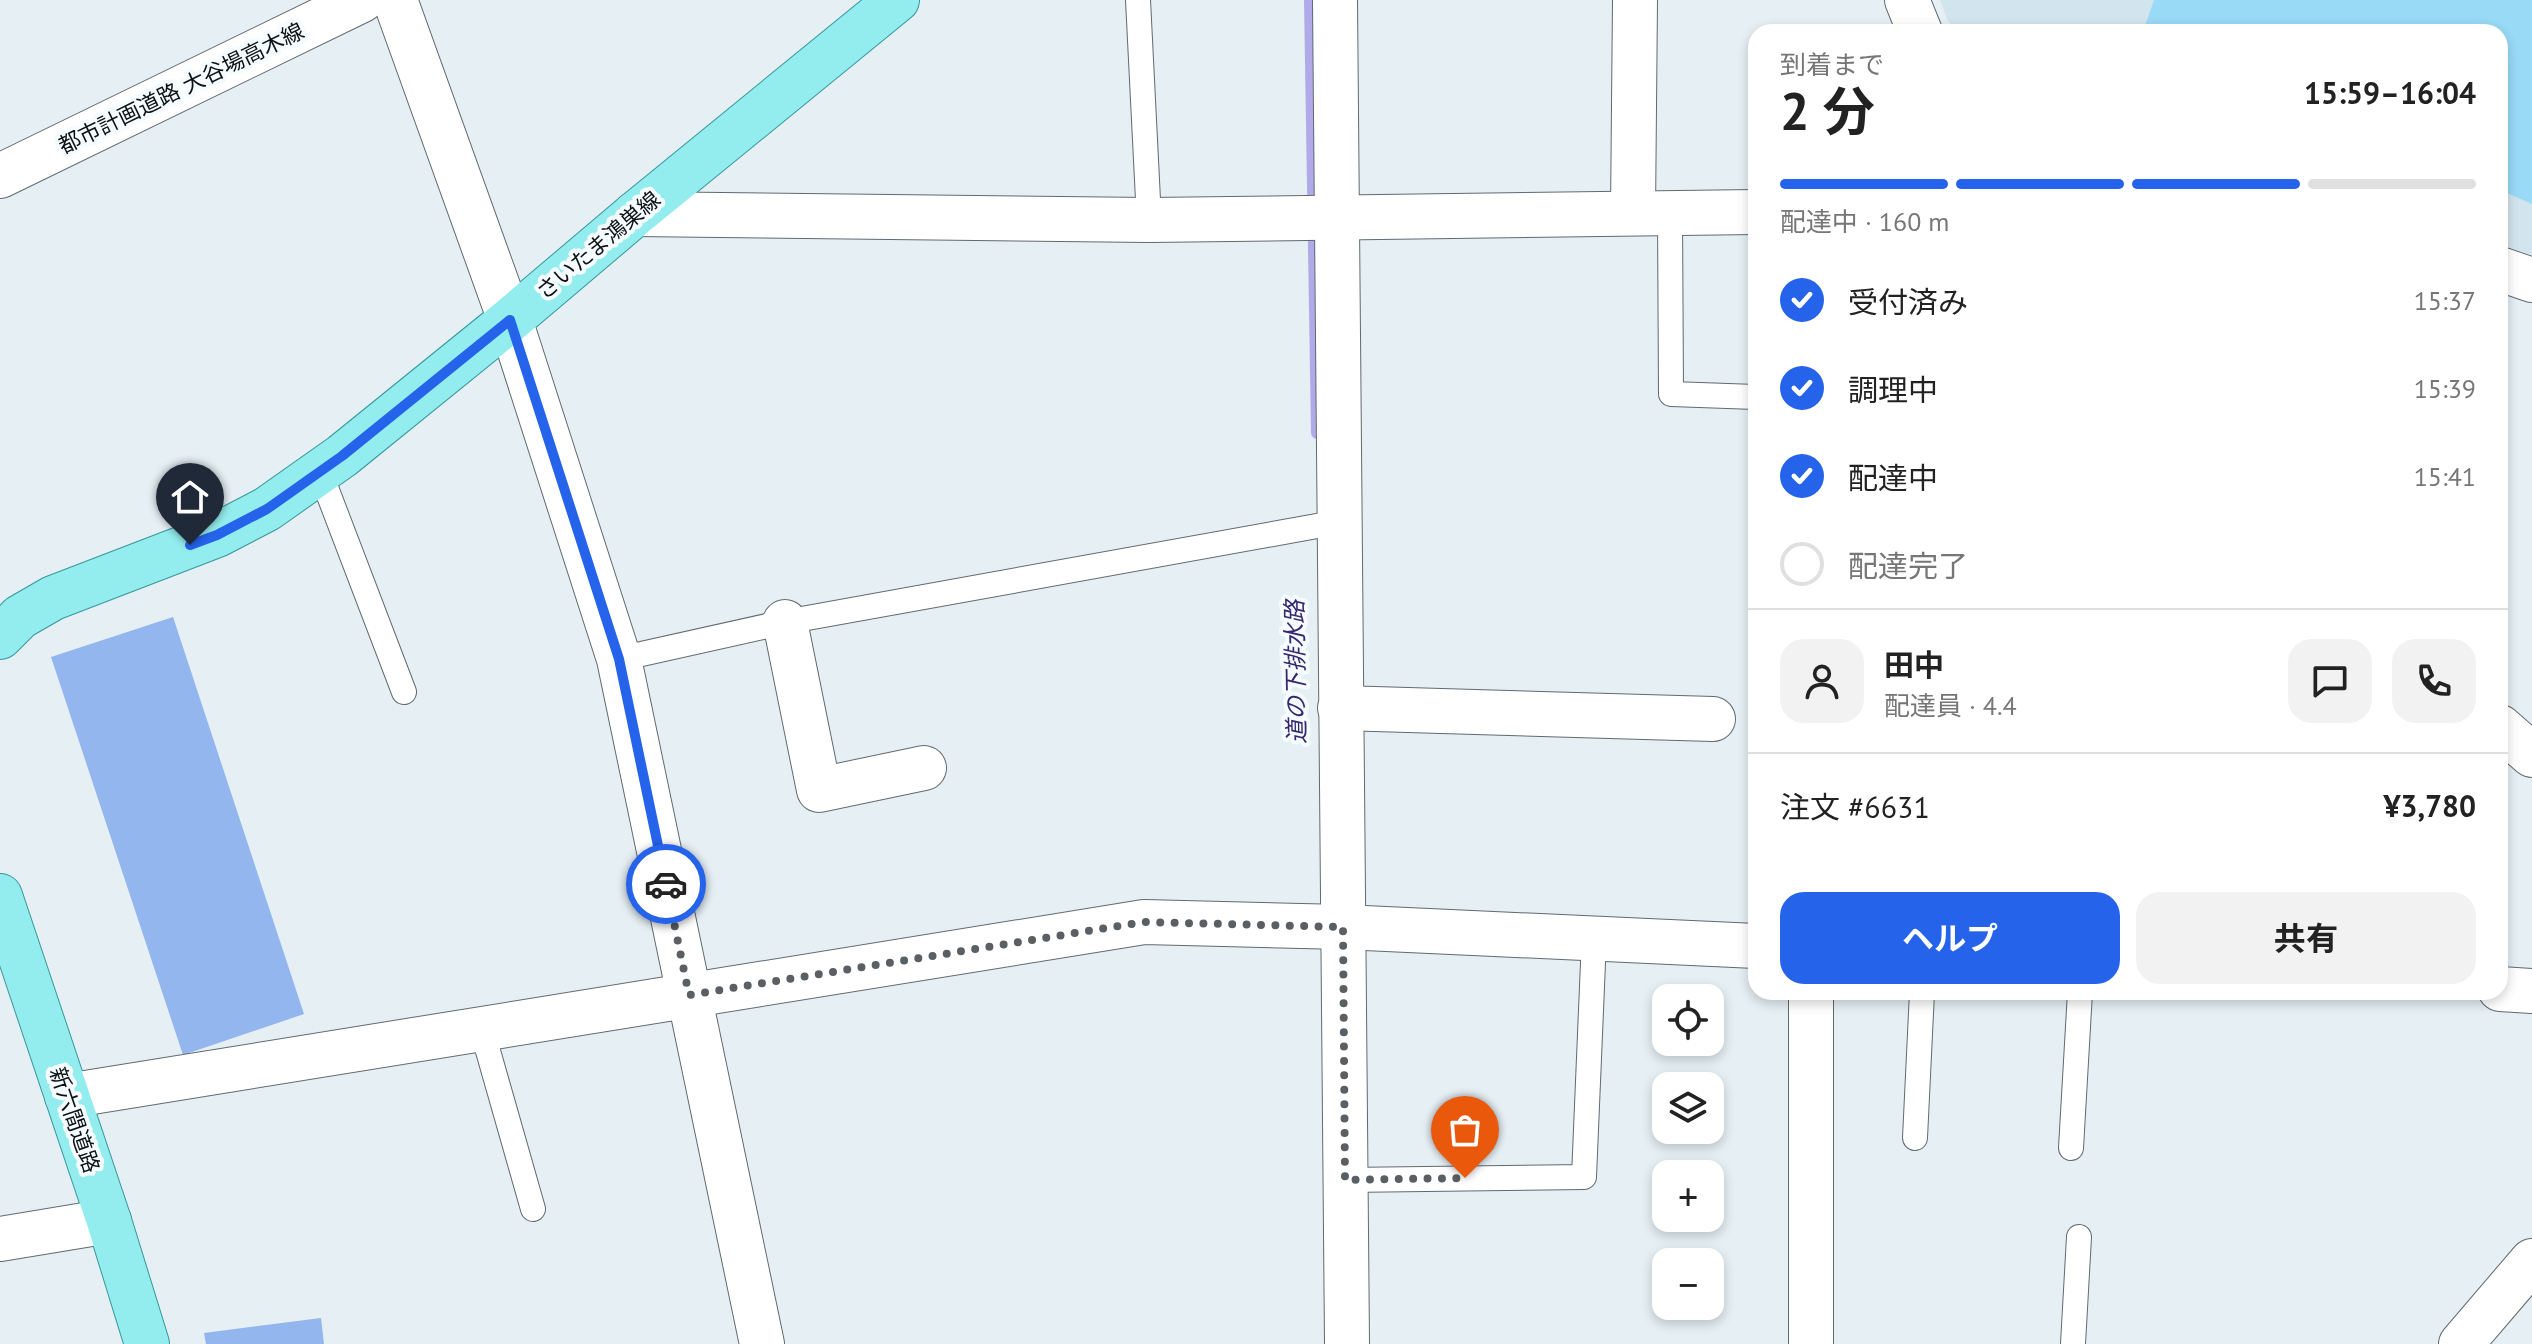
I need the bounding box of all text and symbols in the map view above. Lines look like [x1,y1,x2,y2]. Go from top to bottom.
street label: 都市計画道路 大谷場高木線 [54,16,308,160]
text: 到着まで [1780,48,1884,81]
text: 15:59–16:04 [2304,73,2476,112]
text: 2 分 [1780,77,1875,144]
street label: さいたま鴻巣線 [530,185,666,305]
text: 配達中 · 160 m [1780,205,1949,238]
icon: check [1780,278,1824,322]
text: 受付済み [1848,282,1968,321]
text: 15:37 [2414,284,2476,317]
icon: check [1780,366,1824,410]
text: 調理中 [1848,370,1938,409]
text: 15:39 [2414,372,2476,405]
icon: check [1780,454,1824,498]
text: 配達中 [1848,458,1938,497]
text: 15:41 [2414,460,2476,493]
pin [156,463,224,545]
icon: home [168,475,212,519]
text: 配達完了 [1848,546,1968,585]
water label: 道の下排水路 [1279,598,1312,744]
button: person [1780,639,1864,723]
button: chat [2288,639,2372,723]
button: phone [2392,639,2476,723]
text: 田中 [1884,645,1944,684]
text: 配達員 · 4.4 [1884,689,2017,722]
text: ¥3,780 [2383,786,2476,825]
text: 注文 #6631 [1780,787,1930,826]
courier [626,844,706,924]
icon: car [644,862,688,906]
button: ヘルプ [1780,892,2120,984]
button: 共有 [2136,892,2476,984]
map controls [1652,984,1724,1320]
button: locate [1652,984,1724,1056]
street label: 新六間道路 [44,1063,106,1177]
button: layers [1652,1072,1724,1144]
pin [1431,1096,1499,1178]
icon: bag [1443,1108,1487,1152]
button: + [1652,1160,1724,1232]
button: − [1652,1248,1724,1320]

